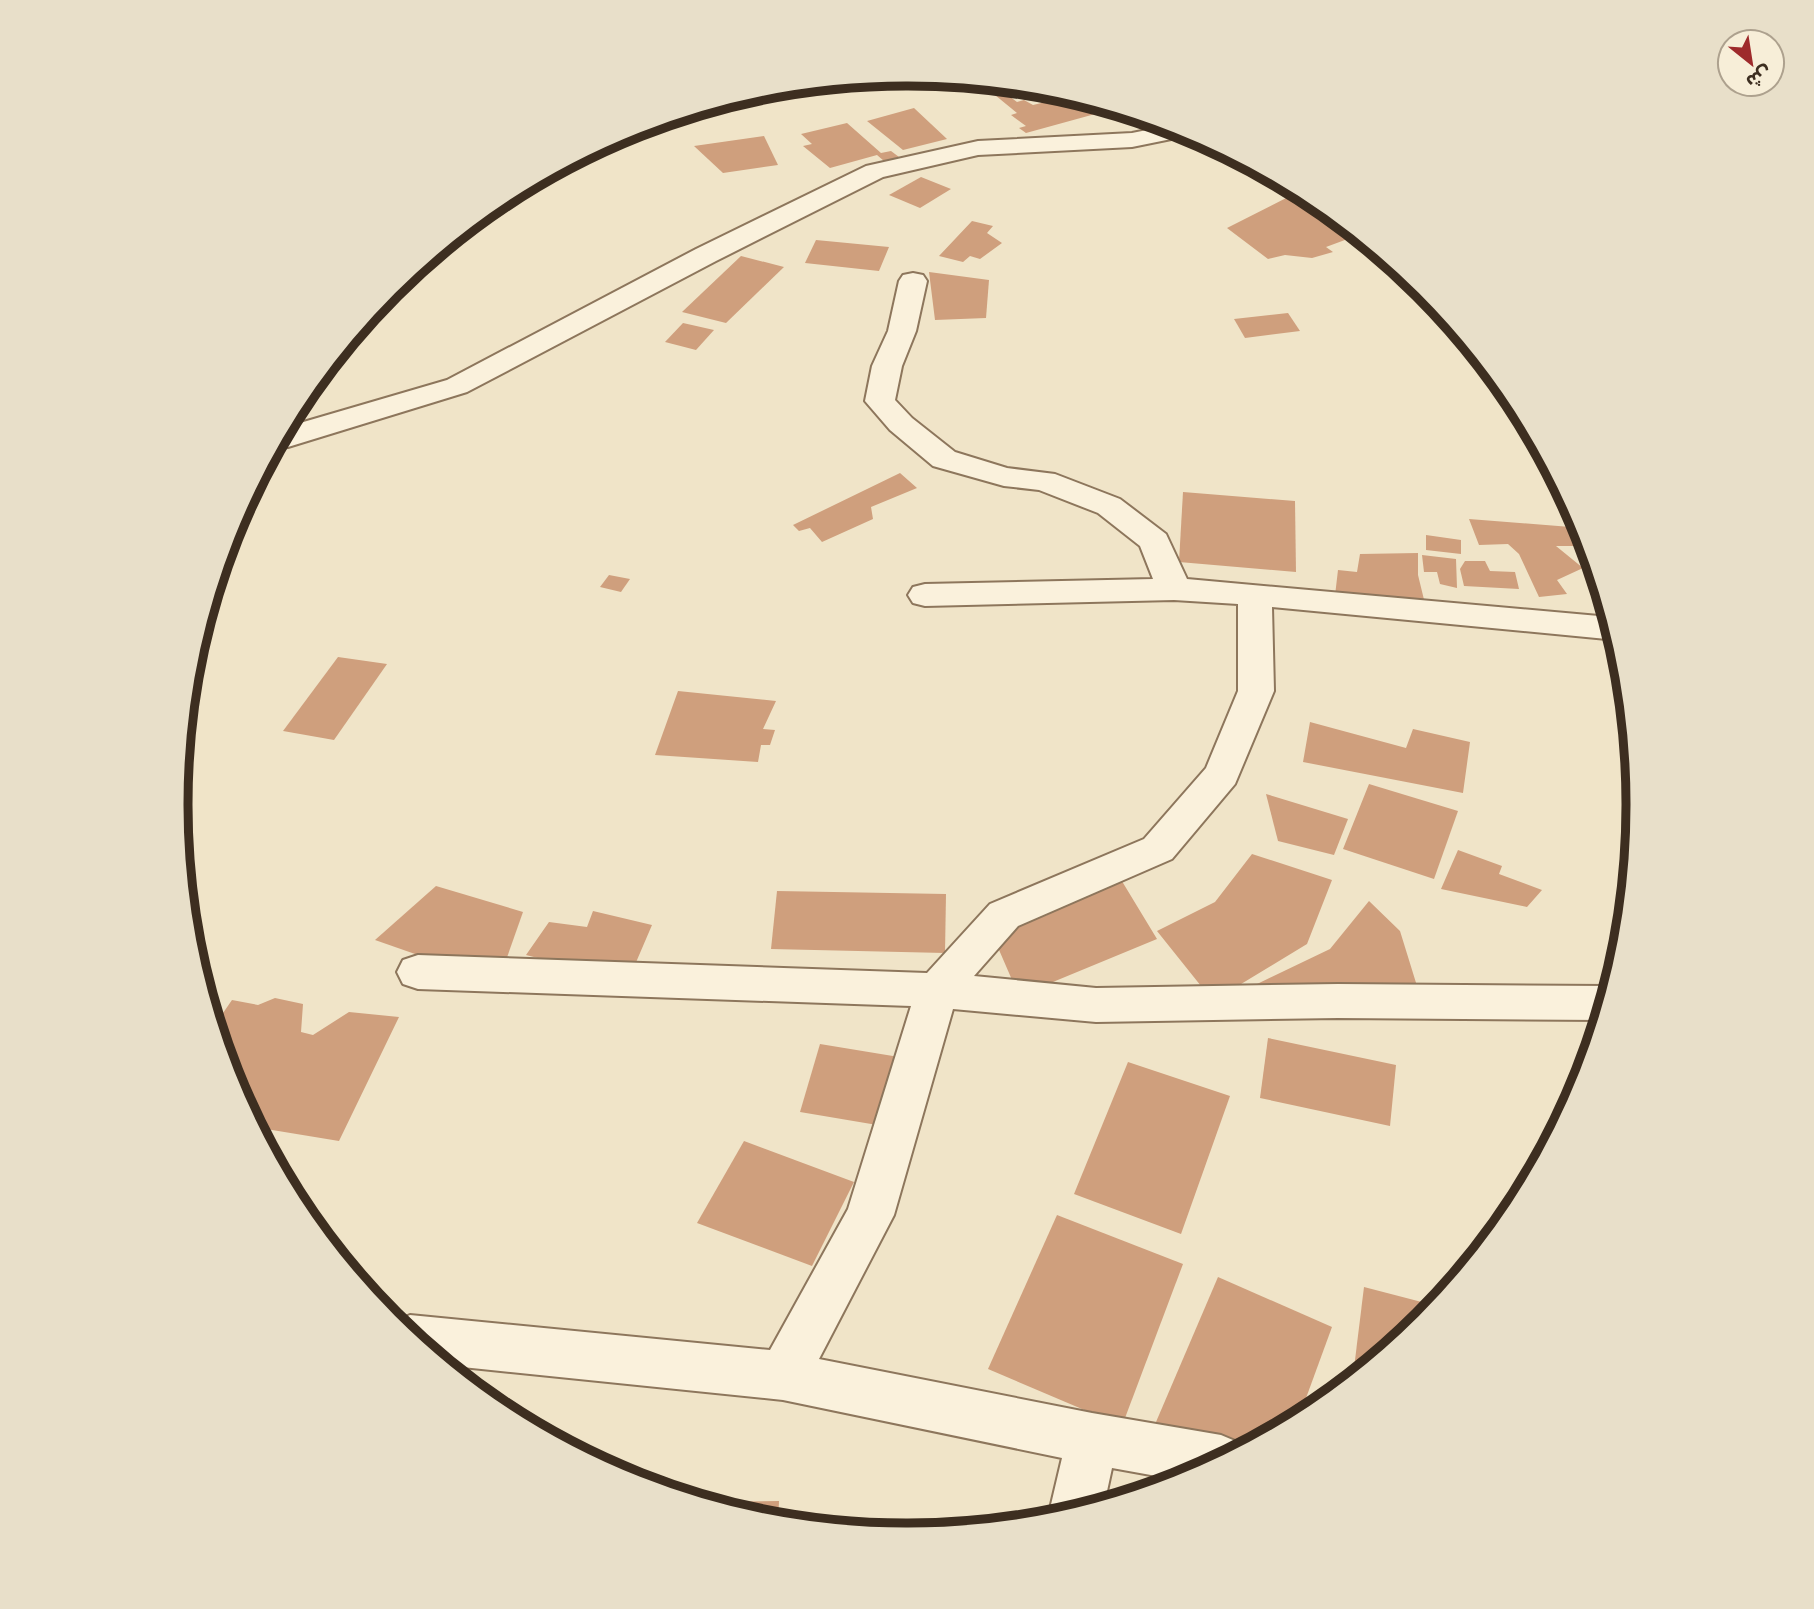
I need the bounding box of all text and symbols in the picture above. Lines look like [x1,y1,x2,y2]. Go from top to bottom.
north arrow [1716,28,1786,98]
text: ش [1742,61,1776,94]

